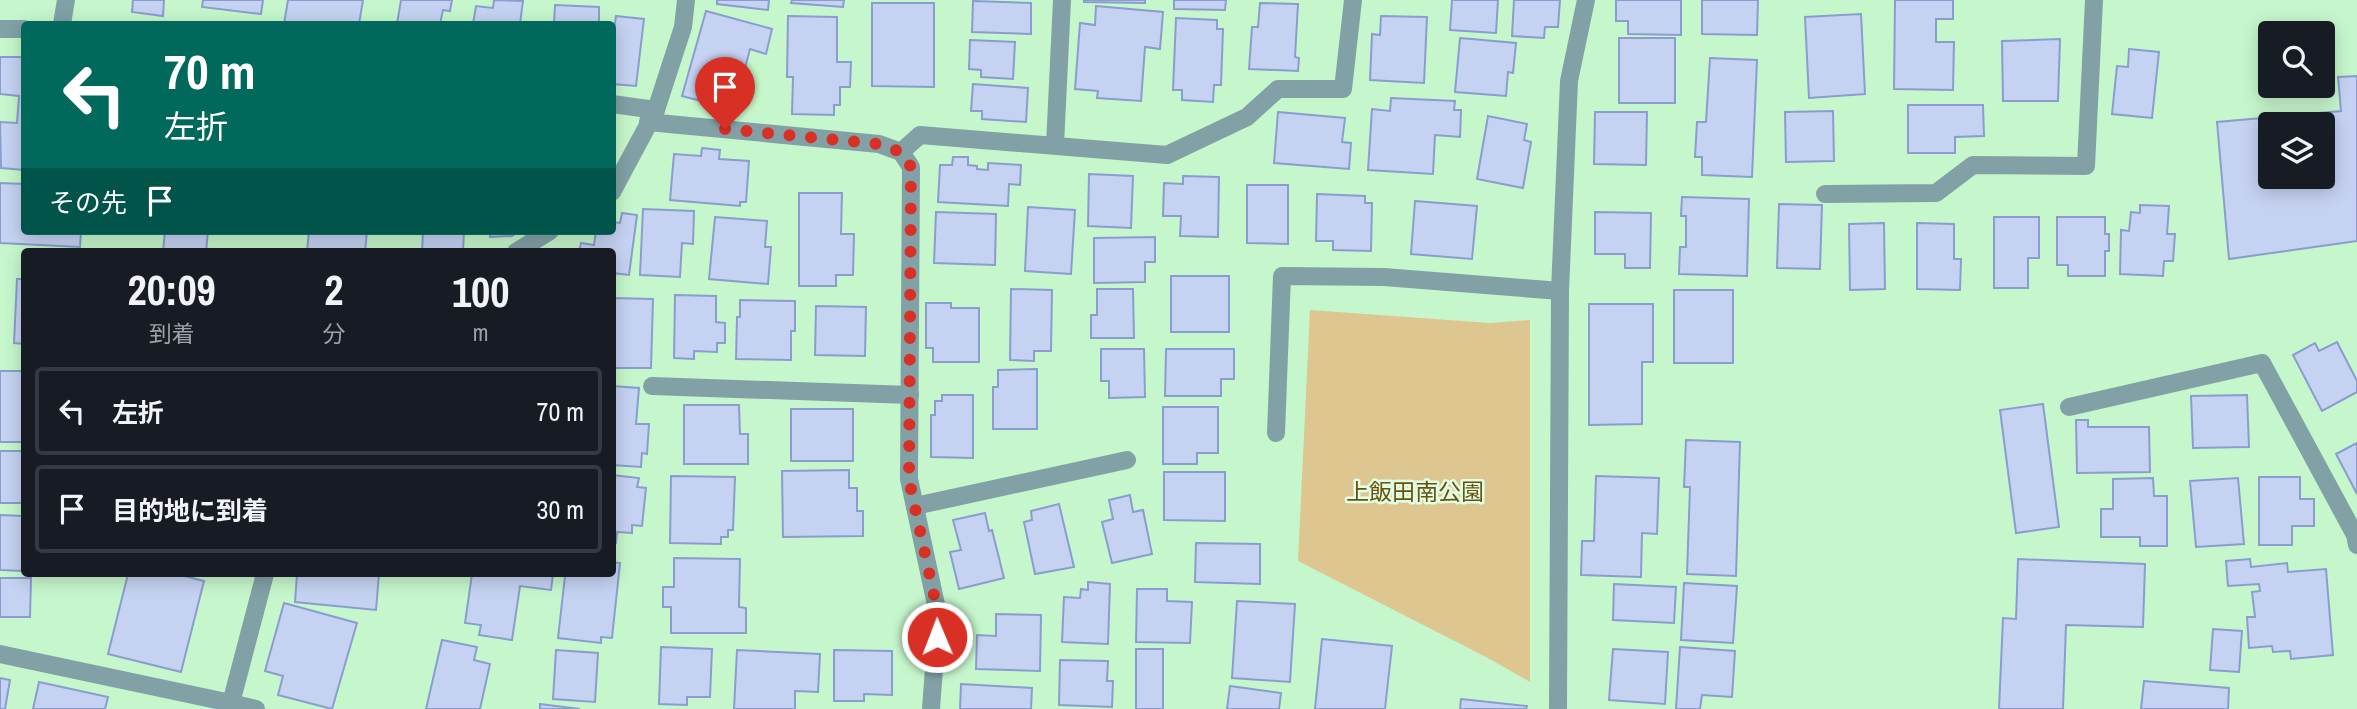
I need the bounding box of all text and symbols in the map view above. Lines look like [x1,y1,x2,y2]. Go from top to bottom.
map controls [2258,21,2335,189]
button: search [2258,21,2335,98]
text: 70 m [164,38,256,104]
icon: left [49,49,140,140]
pin [695,57,755,129]
icon: arrive [706,68,744,106]
text: 左折 [164,105,228,148]
button: layers [2258,112,2335,189]
icon: arrive [141,182,179,220]
text: その先 [49,185,127,220]
text: 20:09 [128,262,216,318]
text: 2 [324,262,343,318]
text: 100 [452,264,509,320]
text: m [473,317,489,348]
text: 到着 [149,318,195,349]
text: 分 [322,318,345,349]
icon: left [53,392,91,430]
text: 70 m [537,394,584,429]
text: 左折 [112,395,164,430]
park label: 上飯田南公園 [1346,476,1484,507]
icon: arrive [53,490,91,528]
text: 30 m [537,492,584,527]
text: 目的地に到着 [112,493,268,528]
position arrow [900,600,974,674]

